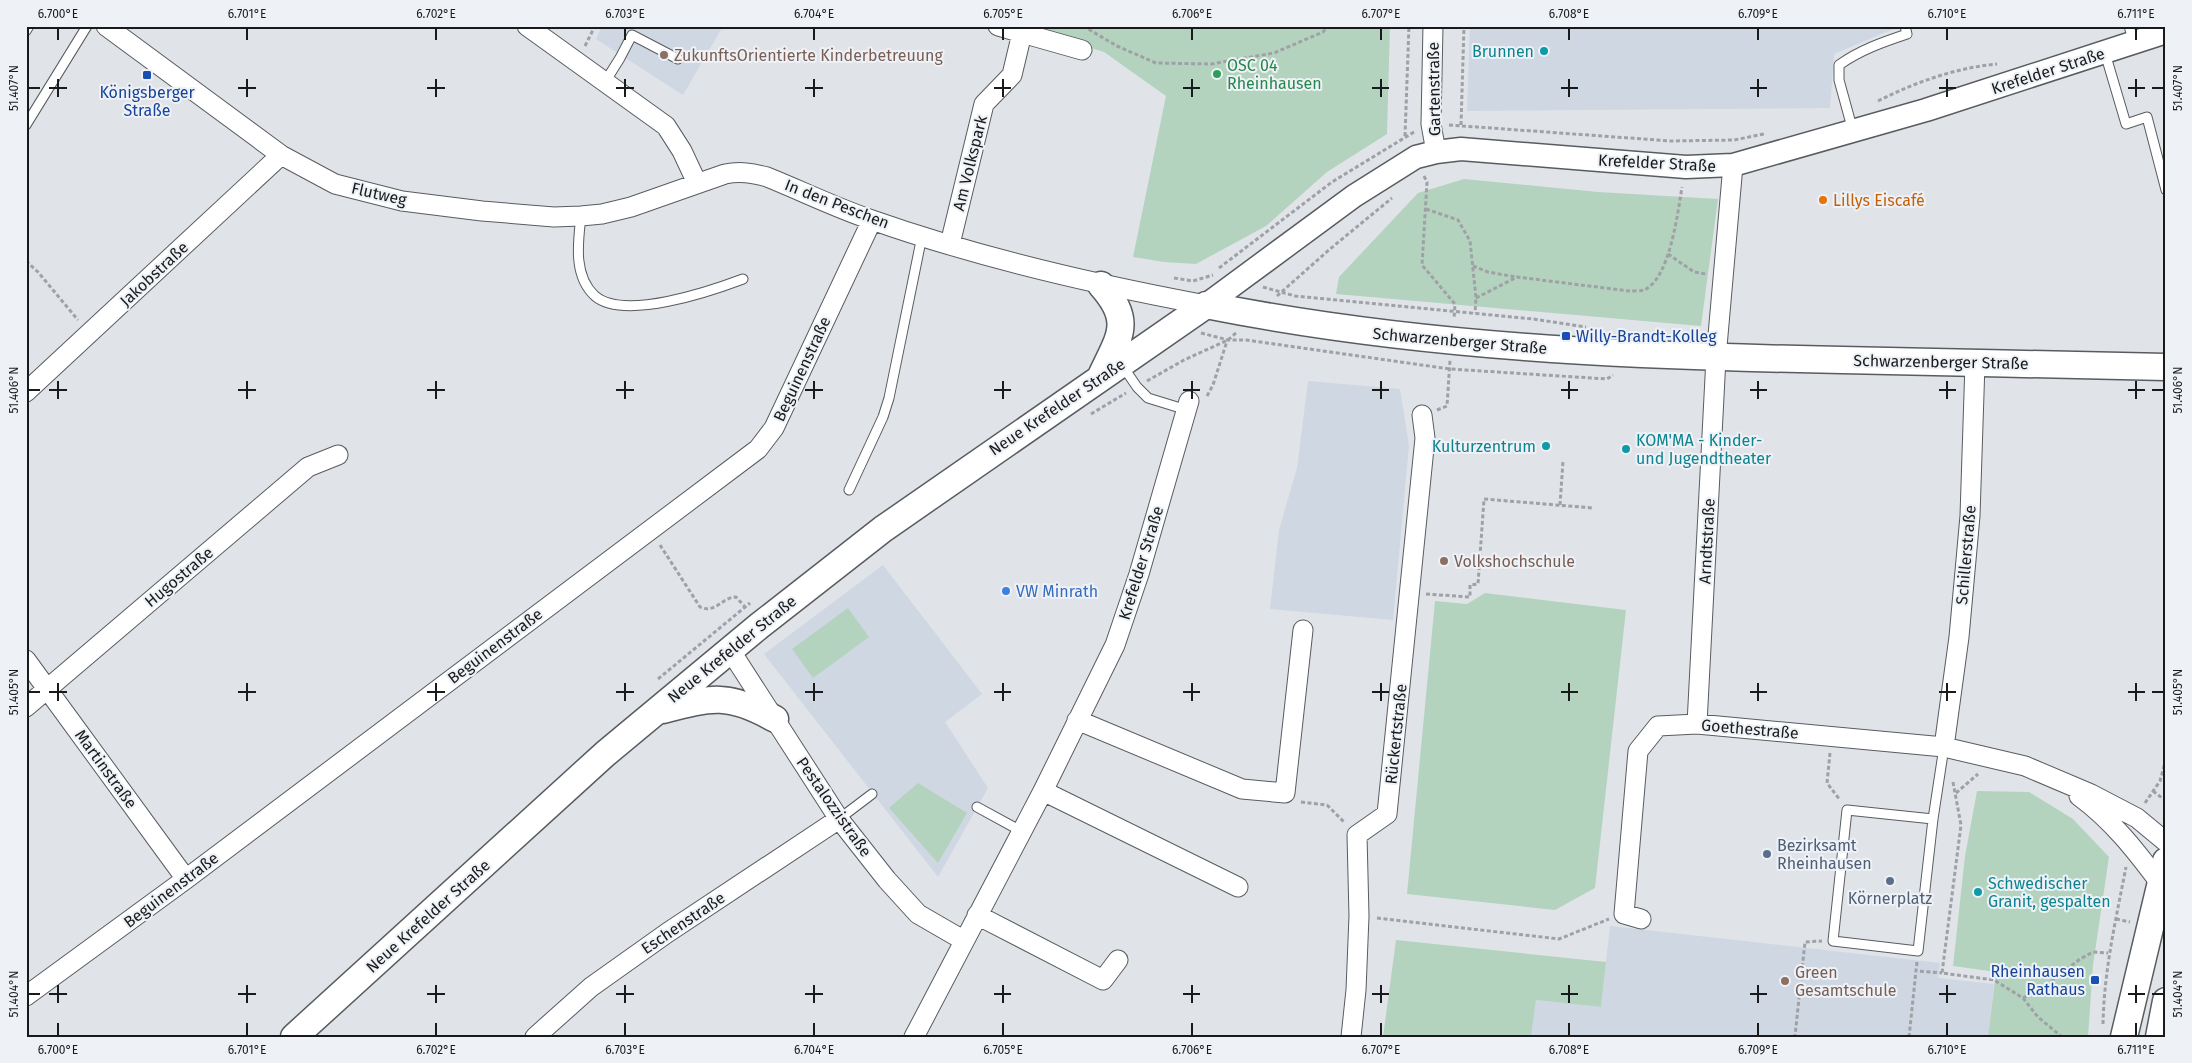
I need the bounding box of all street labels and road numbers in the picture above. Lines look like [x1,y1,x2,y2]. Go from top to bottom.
street label: Gartenstraße [1424,42,1444,136]
street label: Krefelder Straße [1989,44,2107,98]
street label: Am Volkspark [949,113,991,213]
street label: Krefelder Straße [1598,150,1716,176]
street label: In den Peschen [782,175,892,233]
street label: Flutweg [350,178,409,210]
street label: Jakobstraße [116,238,192,310]
street label: Beguinenstraße [769,313,835,425]
street label: Schwarzenberger Straße [1372,324,1548,358]
street label: Schwarzenberger Straße [1853,351,2029,373]
street label: Neue Krefelder Straße [985,354,1129,460]
street label: Arndtstraße [1695,498,1719,584]
street label: Krefelder Straße [1115,504,1167,622]
street label: Schillerstraße [1952,504,1980,606]
street label: Hugostraße [141,543,217,611]
street label: Neue Krefelder Straße [664,591,800,707]
street label: Beguinenstraße [444,604,546,688]
street label: Rückertstraße [1381,683,1411,785]
street label: Goethestraße [1700,715,1800,743]
street label: Martinstraße [71,726,141,812]
street label: Pestalozzistraße [793,753,875,861]
street label: Beguinenstraße [120,848,222,932]
street label: Neue Krefelder Straße [362,855,494,977]
street label: Eschenstraße [638,888,728,958]

